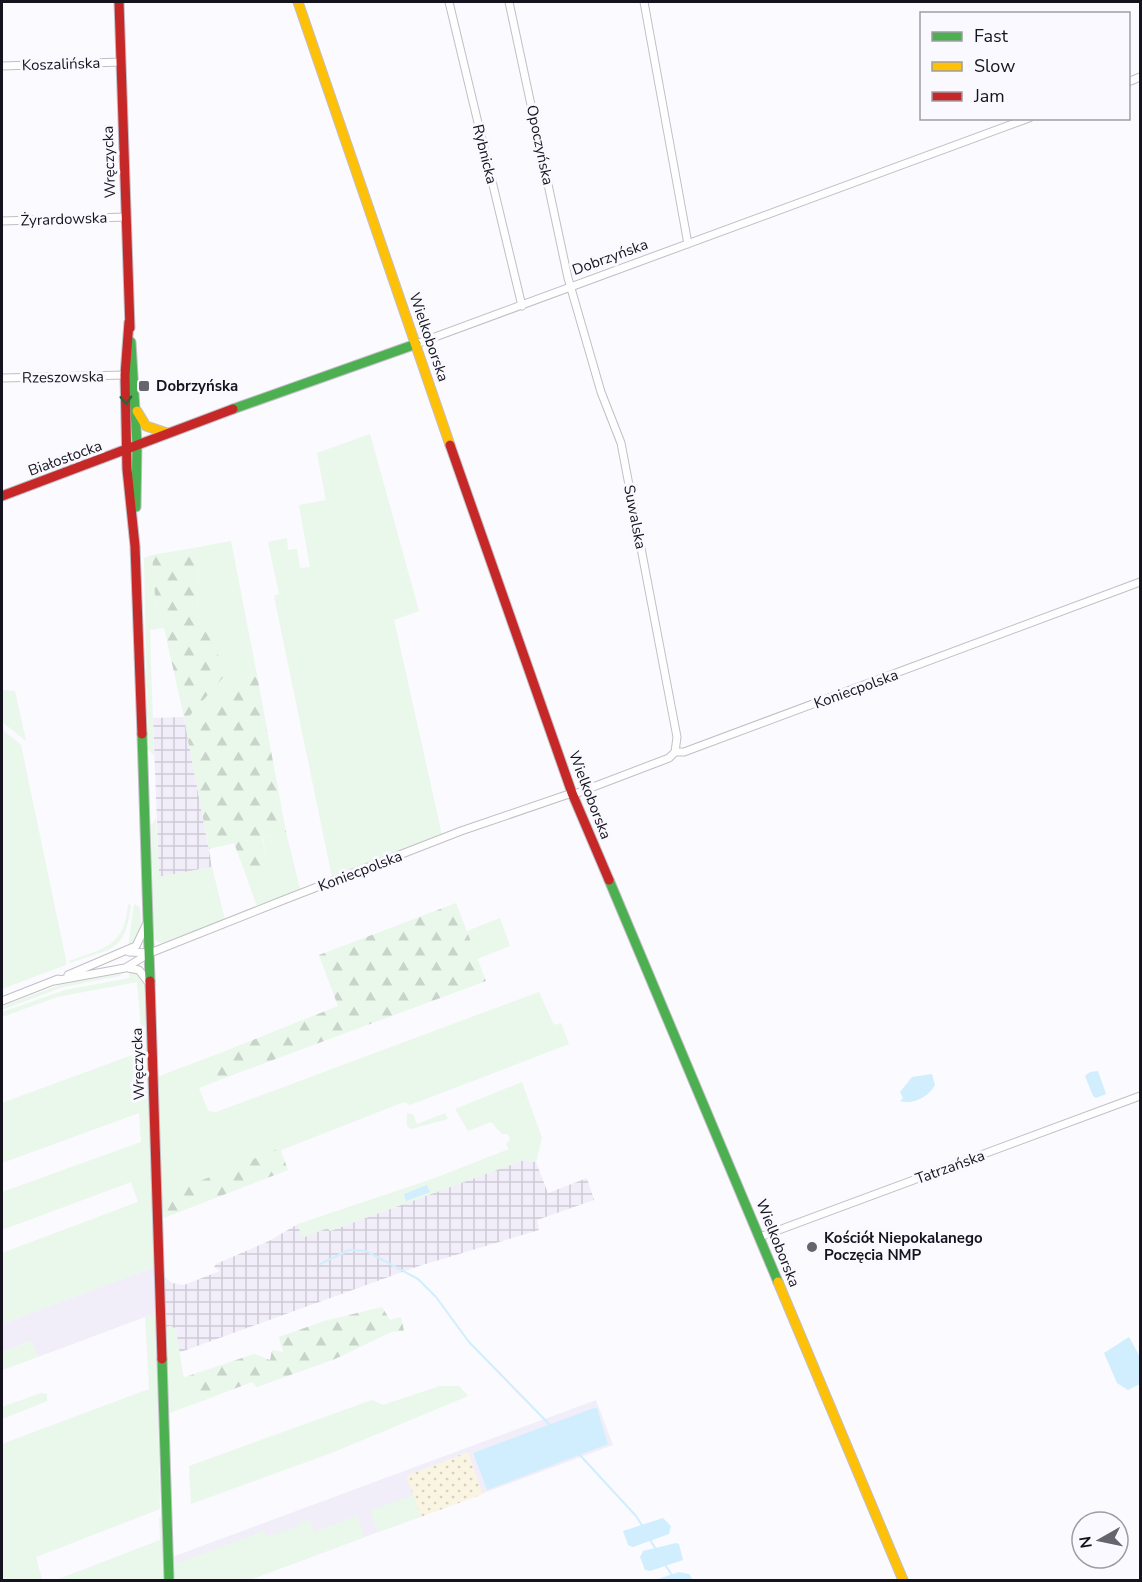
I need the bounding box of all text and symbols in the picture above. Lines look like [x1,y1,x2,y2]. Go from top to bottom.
legend [920,12,1130,120]
text: Fast [974,24,1009,48]
street label: Koszalińska [21,53,101,75]
text: Slow [974,54,1015,78]
text: Jam [973,84,1005,108]
street label: Opoczyńska [522,103,558,187]
street label: Rybnicka [468,122,502,186]
street label: Wręczycka [98,125,120,199]
street label: Żyrardowska [20,207,108,231]
street label: Dobrzyńska [569,234,651,280]
street label: Wielkoborska [404,290,454,384]
street label: Rzeszowska [22,366,104,388]
place label: Dobrzyńska [156,376,238,396]
marker: Dobrzyńska [137,379,151,393]
one-way arrow [119,395,132,404]
street label: Białostocka [25,435,105,481]
street label: Suwalska [619,483,651,551]
street label: Koniecpolska [811,664,901,714]
street label: Wielkoborska [564,748,616,842]
street label: Koniecpolska [315,846,405,896]
street label: Wręczycka [127,1027,149,1101]
street label: Tatrzańska [913,1145,987,1189]
street label: Wielkoborska [751,1196,805,1290]
place label: Kościół Niepokalanego Poczęcia NMP [824,1228,983,1265]
marker: Kościół Niepokalanego Poczęcia NMP [805,1240,819,1254]
north arrow [1070,1510,1130,1570]
text: N [1074,1535,1098,1550]

